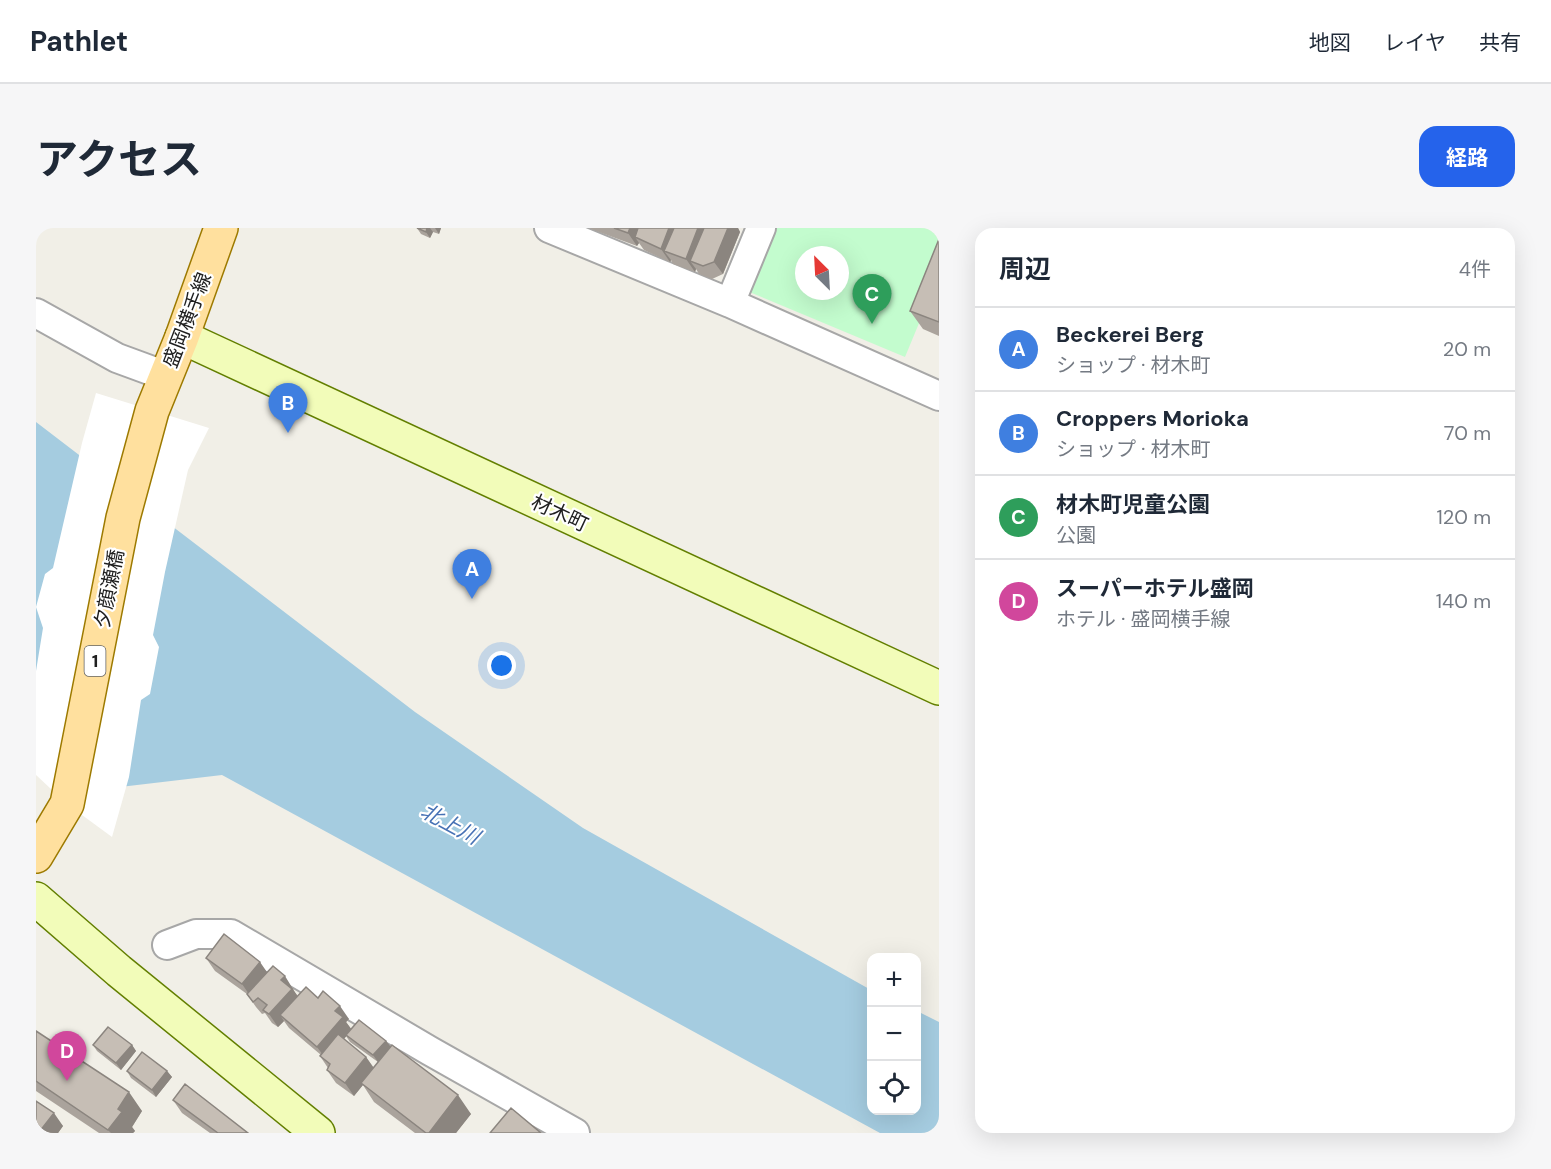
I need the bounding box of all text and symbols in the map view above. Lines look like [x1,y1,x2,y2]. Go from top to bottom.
text: Pathlet [30,23,128,60]
text: 地図 [1309,29,1351,57]
text: レイヤ [1384,29,1446,57]
text: 共有 [1479,29,1521,57]
button: 経路 [1419,126,1515,187]
text: アクセス [36,132,202,187]
north arrow [795,246,849,300]
text: 周辺 [999,252,1051,286]
text: 4件 [1459,256,1491,282]
street label: 盛岡横手線 [157,269,217,371]
pin: C [852,274,892,324]
text: Beckerei Berg [1056,320,1204,349]
text: A [1011,336,1026,362]
text: 20 m [1443,336,1491,362]
text: ショップ · 材木町 [1056,352,1211,378]
pin: B [268,384,308,433]
text: Croppers Morioka [1056,404,1249,433]
text: B [1012,420,1025,446]
text: 70 m [1444,420,1491,446]
text: ショップ · 材木町 [1056,436,1211,462]
street label: 材木町 [527,489,593,537]
text: 材木町児童公園 [1056,490,1210,519]
text: C [1011,504,1026,530]
text: 120 m [1437,504,1491,530]
text: 公園 [1056,522,1096,548]
street label: 夕顔瀬橋 [89,547,129,631]
pin: A [452,550,492,599]
text: スーパーホテル盛岡 [1056,574,1254,603]
text: D [1011,588,1026,614]
text: 140 m [1436,588,1491,614]
text: ホテル · 盛岡横手線 [1056,606,1231,632]
road number: 1 [84,646,106,676]
your location [487,651,516,680]
water label: 北上川 [416,797,486,852]
map controls [867,953,921,1115]
button: + [867,953,921,1007]
button: − [867,1007,921,1061]
pin: D [48,1032,87,1081]
button: locate [867,1061,921,1115]

